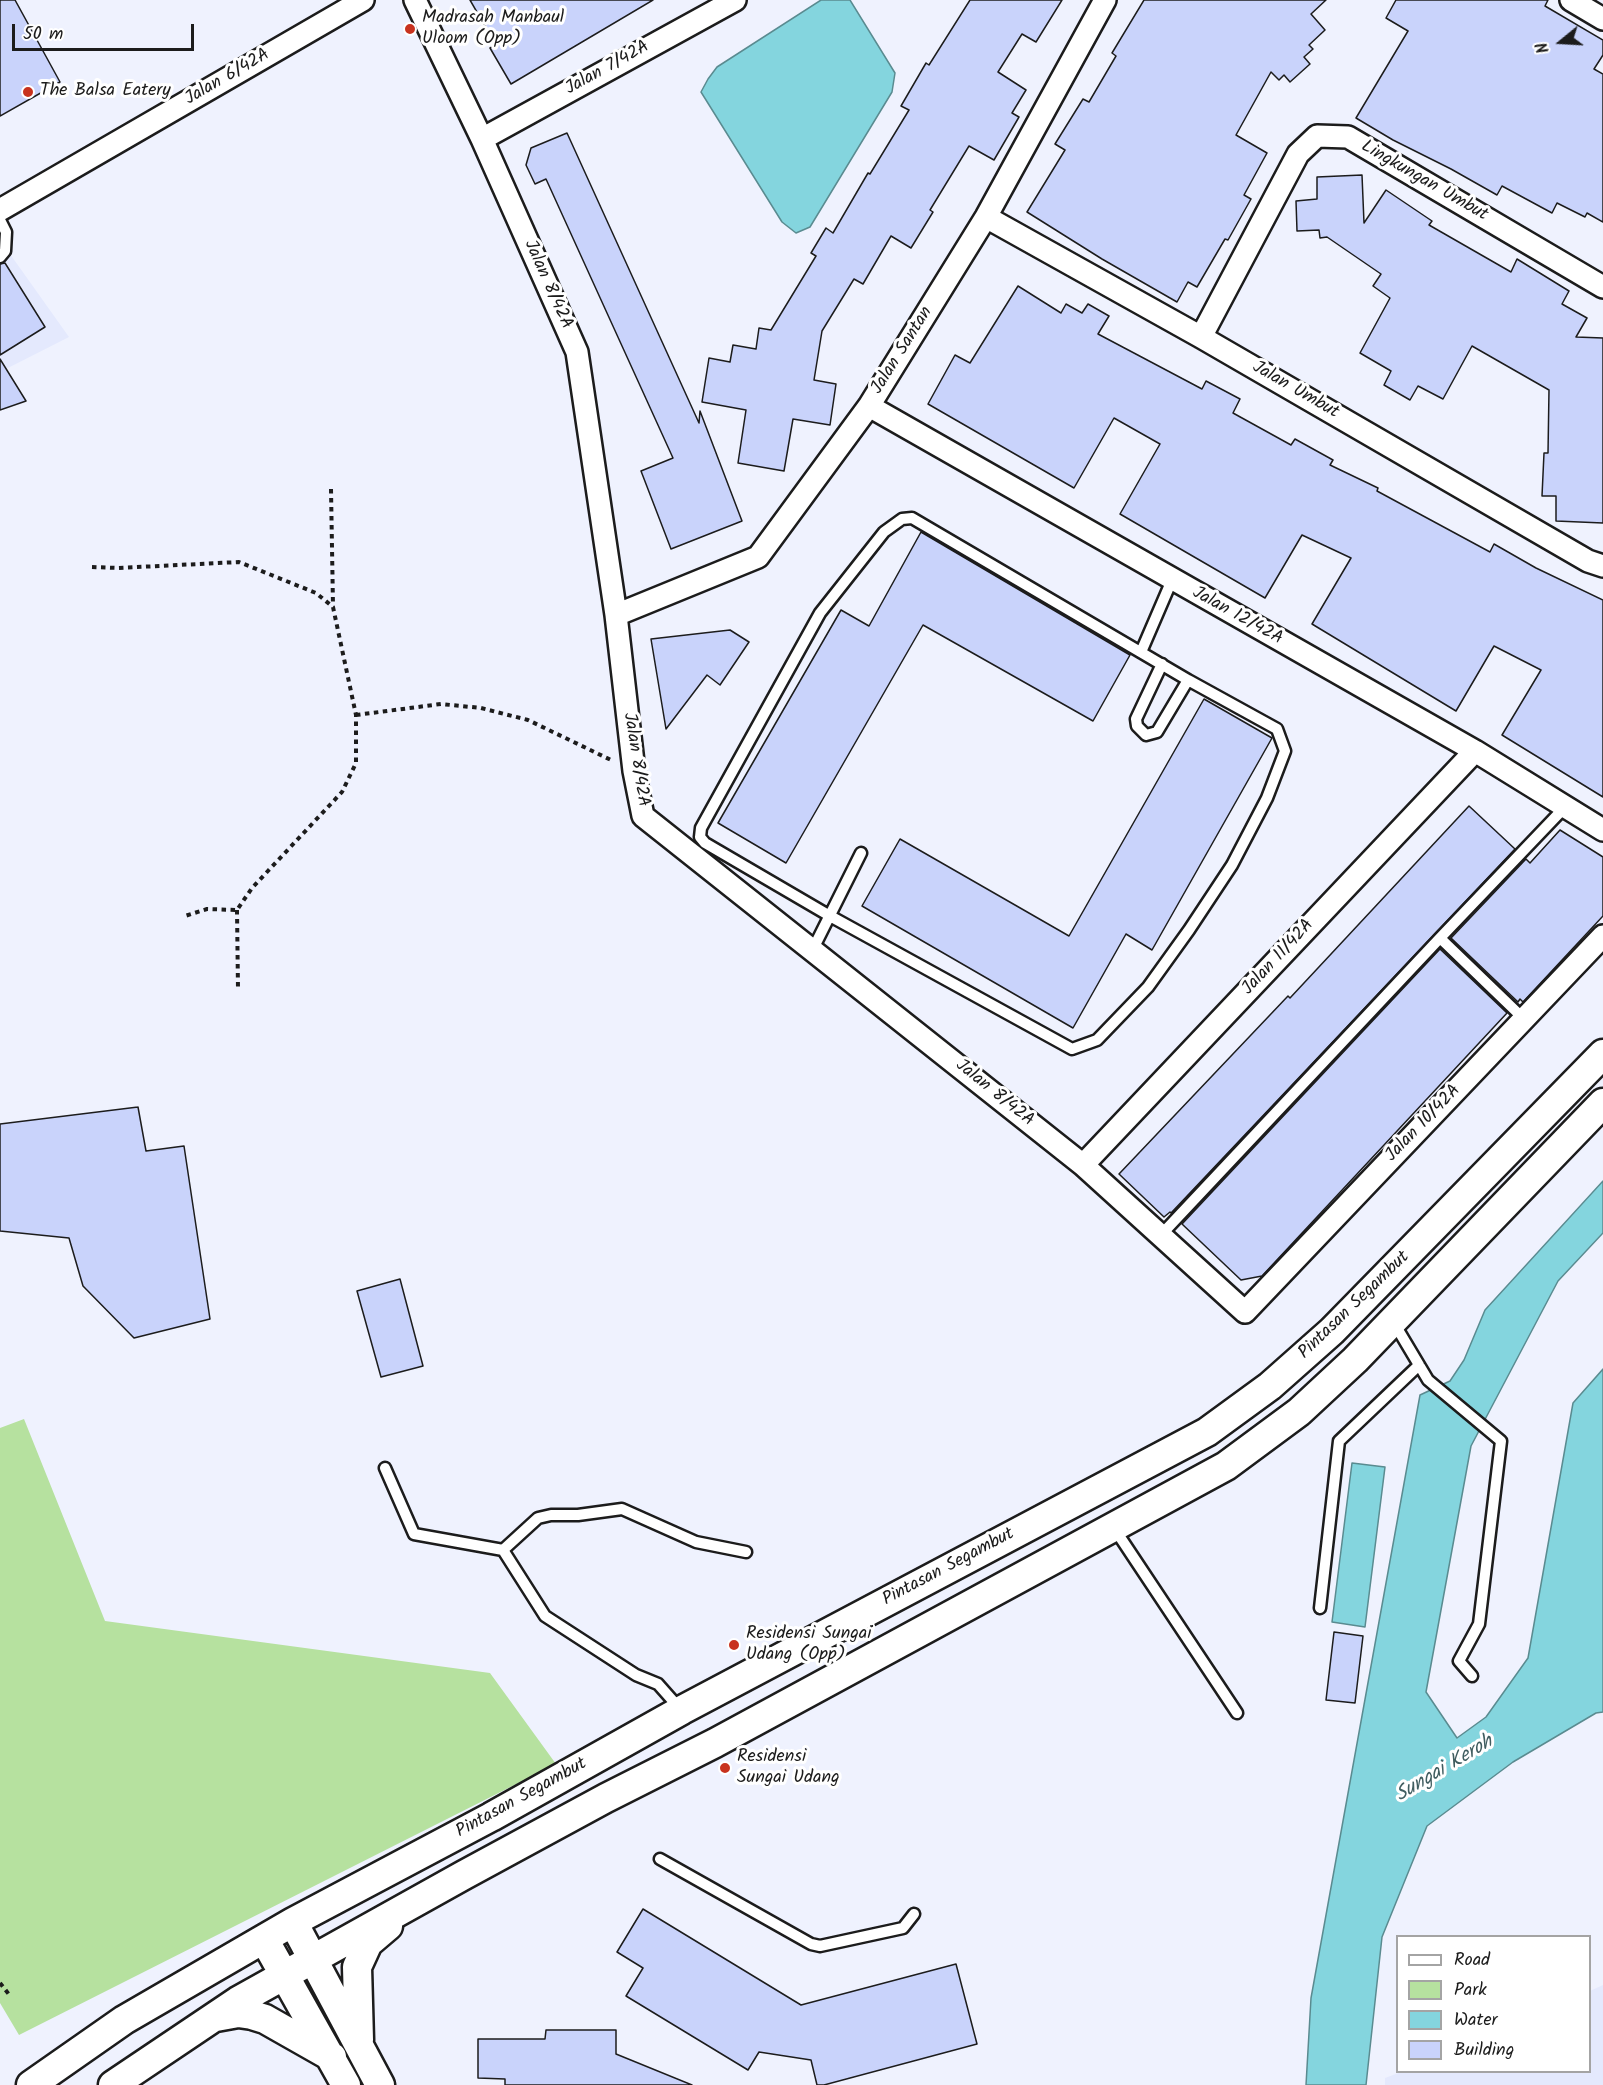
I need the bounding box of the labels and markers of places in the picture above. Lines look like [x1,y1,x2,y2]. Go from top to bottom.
place label: Madrasah Manbaul Uloom (Opp) [422,8,564,50]
marker: Madrasah Manbaul Uloom (Opp) [403,22,417,36]
place label: The Balsa Eatery [40,81,171,103]
marker: The Balsa Eatery [21,85,35,99]
place label: Residensi Sungai Udang (Opp) [746,1624,871,1666]
marker: Residensi Sungai Udang (Opp) [727,1638,741,1652]
place label: Residensi Sungai Udang [737,1747,840,1790]
marker: Residensi Sungai Udang [718,1761,732,1775]

